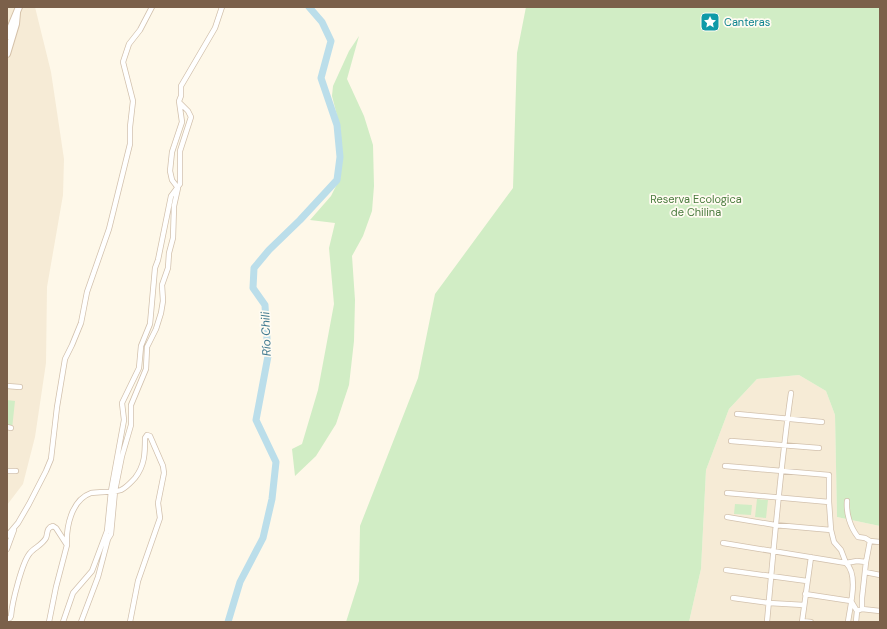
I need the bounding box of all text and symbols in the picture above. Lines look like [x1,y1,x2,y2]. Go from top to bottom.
place icon: Canteras [699,11,721,33]
place label: Canteras [724,15,770,29]
park label: Reserva Ecologica de Chilina [650,192,742,219]
water label: Río Chili [257,310,275,356]

